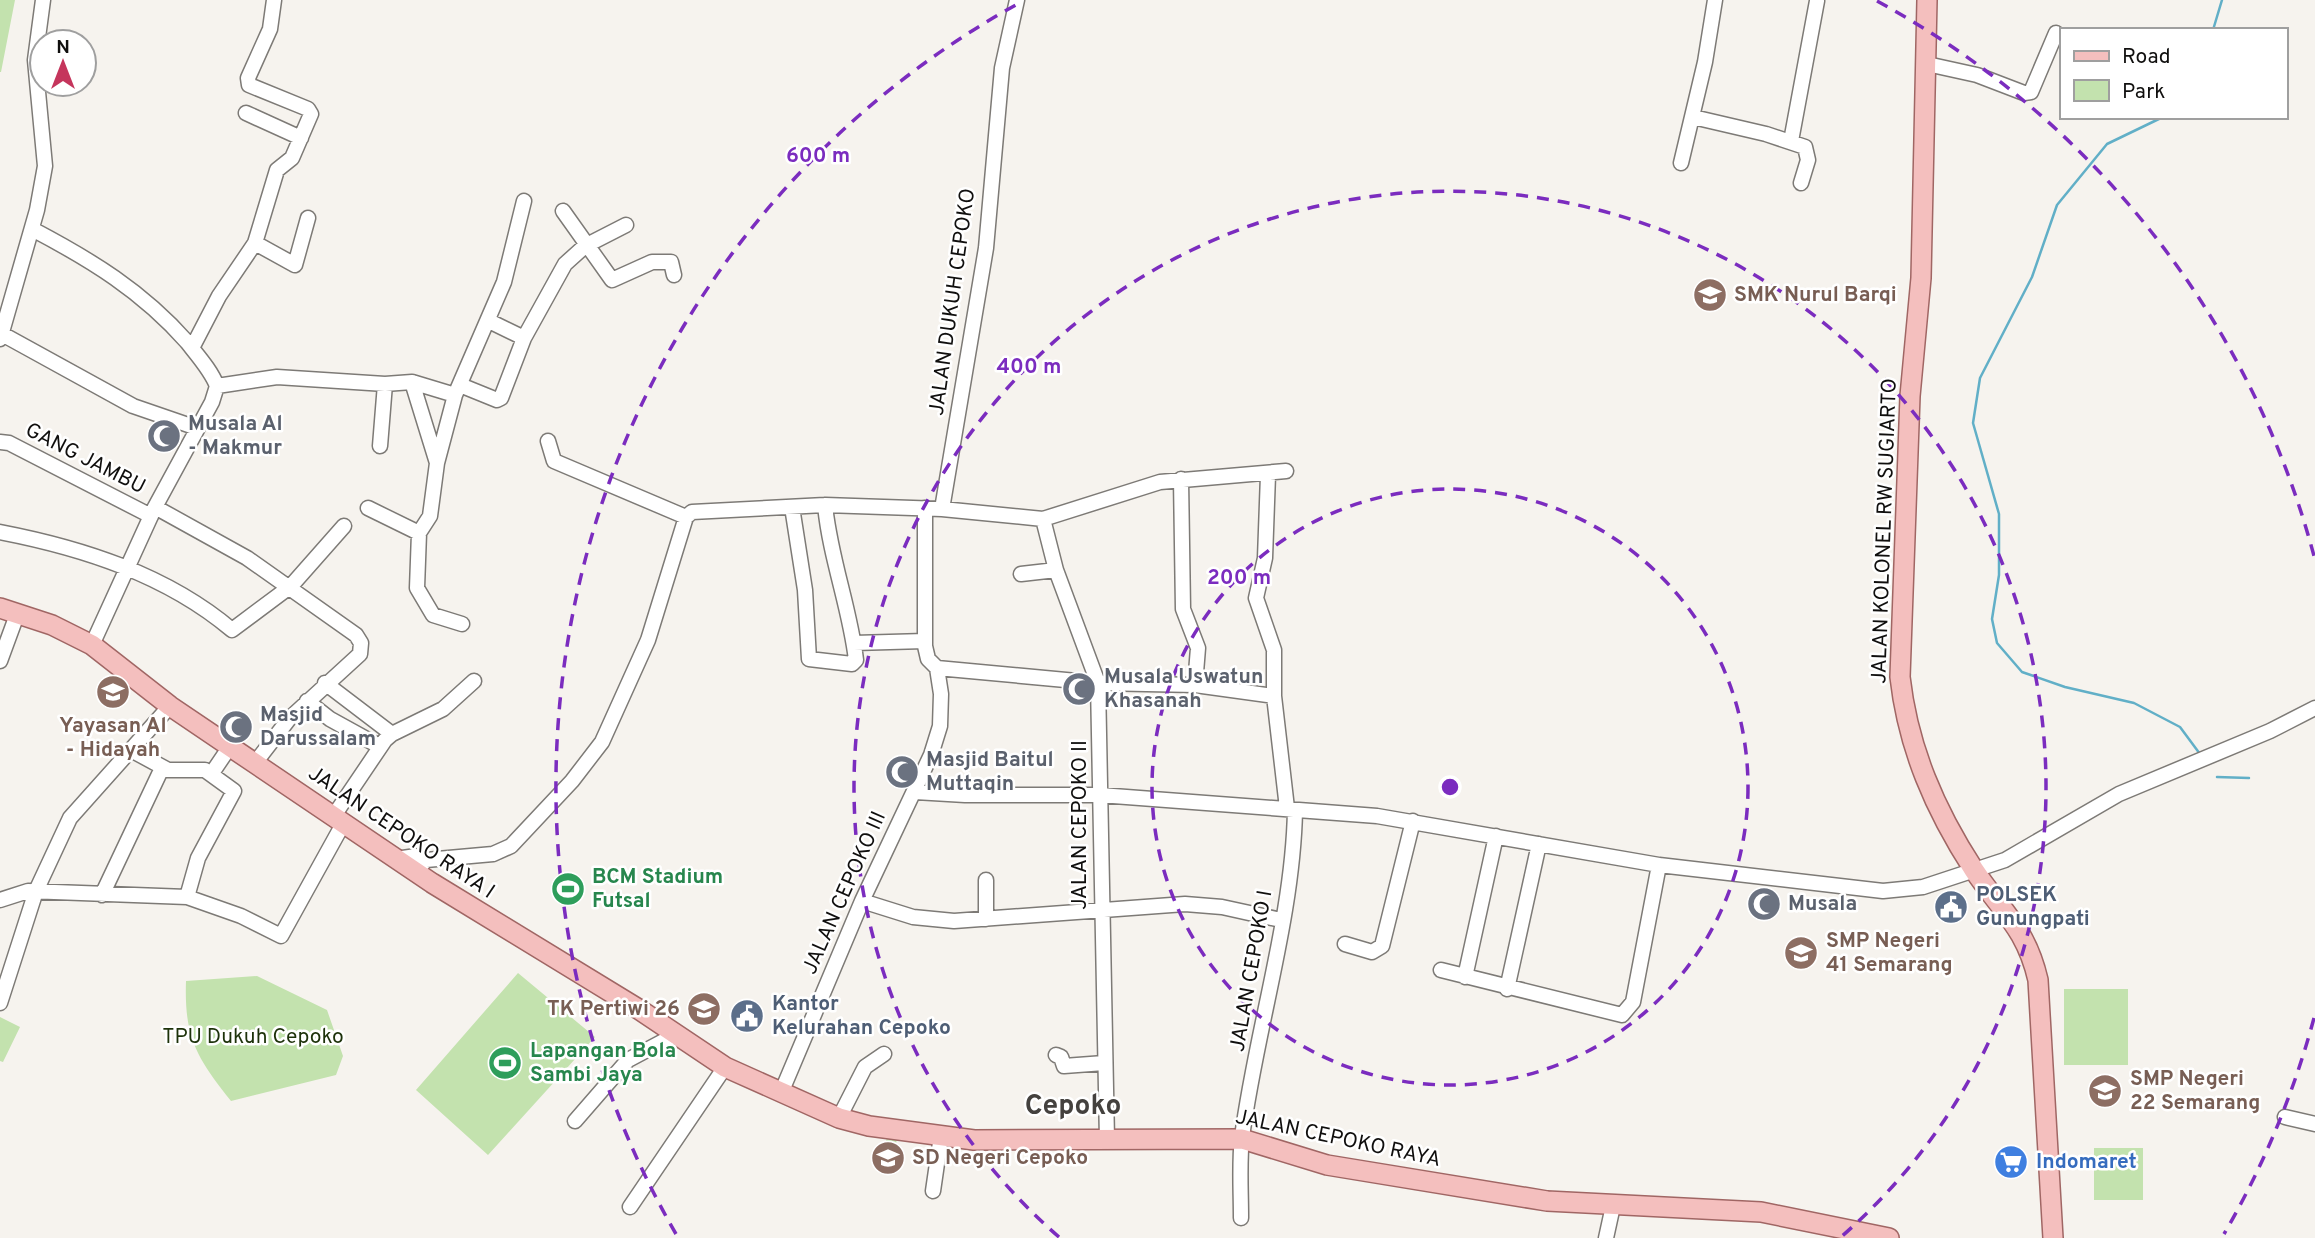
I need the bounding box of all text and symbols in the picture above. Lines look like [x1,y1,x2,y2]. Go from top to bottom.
north arrow [28,28,98,98]
legend [2060,28,2287,119]
text: N [56,36,70,60]
text: Road [2122,44,2171,71]
text: Park [2122,79,2165,106]
text: 600 m [786,143,850,170]
street label: JALAN DUKUH CEPOKO [924,187,982,417]
school or university icon: SMK Nurul Barqi [1691,276,1729,314]
place label: SMK Nurul Barqi [1734,282,1897,309]
text: 400 m [997,354,1061,381]
street label: JALAN KOLONEL RW SUGIARTO [1866,378,1904,684]
place label: Musala Al - Makmur [188,411,283,462]
street label: GANG JAMBU [20,417,150,501]
mosque icon: Musala Al - Makmur [145,417,183,455]
text: 200 m [1207,565,1271,592]
place label: Musala Uswatun Khasanah [1104,664,1263,715]
mosque icon: Musala Uswatun Khasanah [1060,670,1098,708]
school or university icon: Yayasan Al - Hidayah [94,673,132,711]
place label: Masjid Darussalam [260,702,376,753]
mosque icon: Masjid Darussalam [217,708,255,746]
place label: Yayasan Al - Hidayah [59,713,167,764]
street label: JALAN CEPOKO II [1067,740,1094,910]
place label: Masjid Baitul Muttaqin [926,747,1054,798]
mosque icon: Masjid Baitul Muttaqin [883,753,921,791]
street label: JALAN CEPOKO RAYA I [302,760,500,906]
centre of rings [1438,775,1462,799]
street label: JALAN CEPOKO III [797,807,893,979]
place label: BCM Stadium Futsal [592,864,723,915]
sports icon: BCM Stadium Futsal [549,870,587,908]
place label: POLSEK Gunungpati [1976,882,2090,933]
mosque icon: Musala [1745,885,1783,923]
street label: JALAN CEPOKO I [1224,888,1280,1054]
public building icon: POLSEK Gunungpati [1932,888,1970,926]
place label: Musala [1788,891,1857,918]
place label: SMP Negeri 41 Semarang [1826,928,1953,979]
school or university icon: SMP Negeri 41 Semarang [1782,934,1820,972]
school or university icon: TK Pertiwi 26 [685,990,723,1028]
place label: Kantor Kelurahan Cepoko [772,991,951,1042]
place label: TK Pertiwi 26 [547,996,680,1023]
public building icon: Kantor Kelurahan Cepoko [728,997,766,1035]
park label: TPU Dukuh Cepoko [162,1024,344,1051]
place label: Lapangan Bola Sambi Jaya [530,1038,676,1089]
sports icon: Lapangan Bola Sambi Jaya [486,1044,524,1082]
place label: SMP Negeri 22 Semarang [2130,1066,2260,1117]
school or university icon: SMP Negeri 22 Semarang [2086,1072,2124,1110]
district label: Cepoko [1025,1089,1121,1125]
street label: JALAN CEPOKO RAYA [1233,1104,1443,1174]
school or university icon: SD Negeri Cepoko [869,1139,907,1177]
supermarket icon: Indomaret [1992,1143,2030,1181]
place label: SD Negeri Cepoko [912,1145,1088,1172]
place label: Indomaret [2036,1149,2137,1176]

